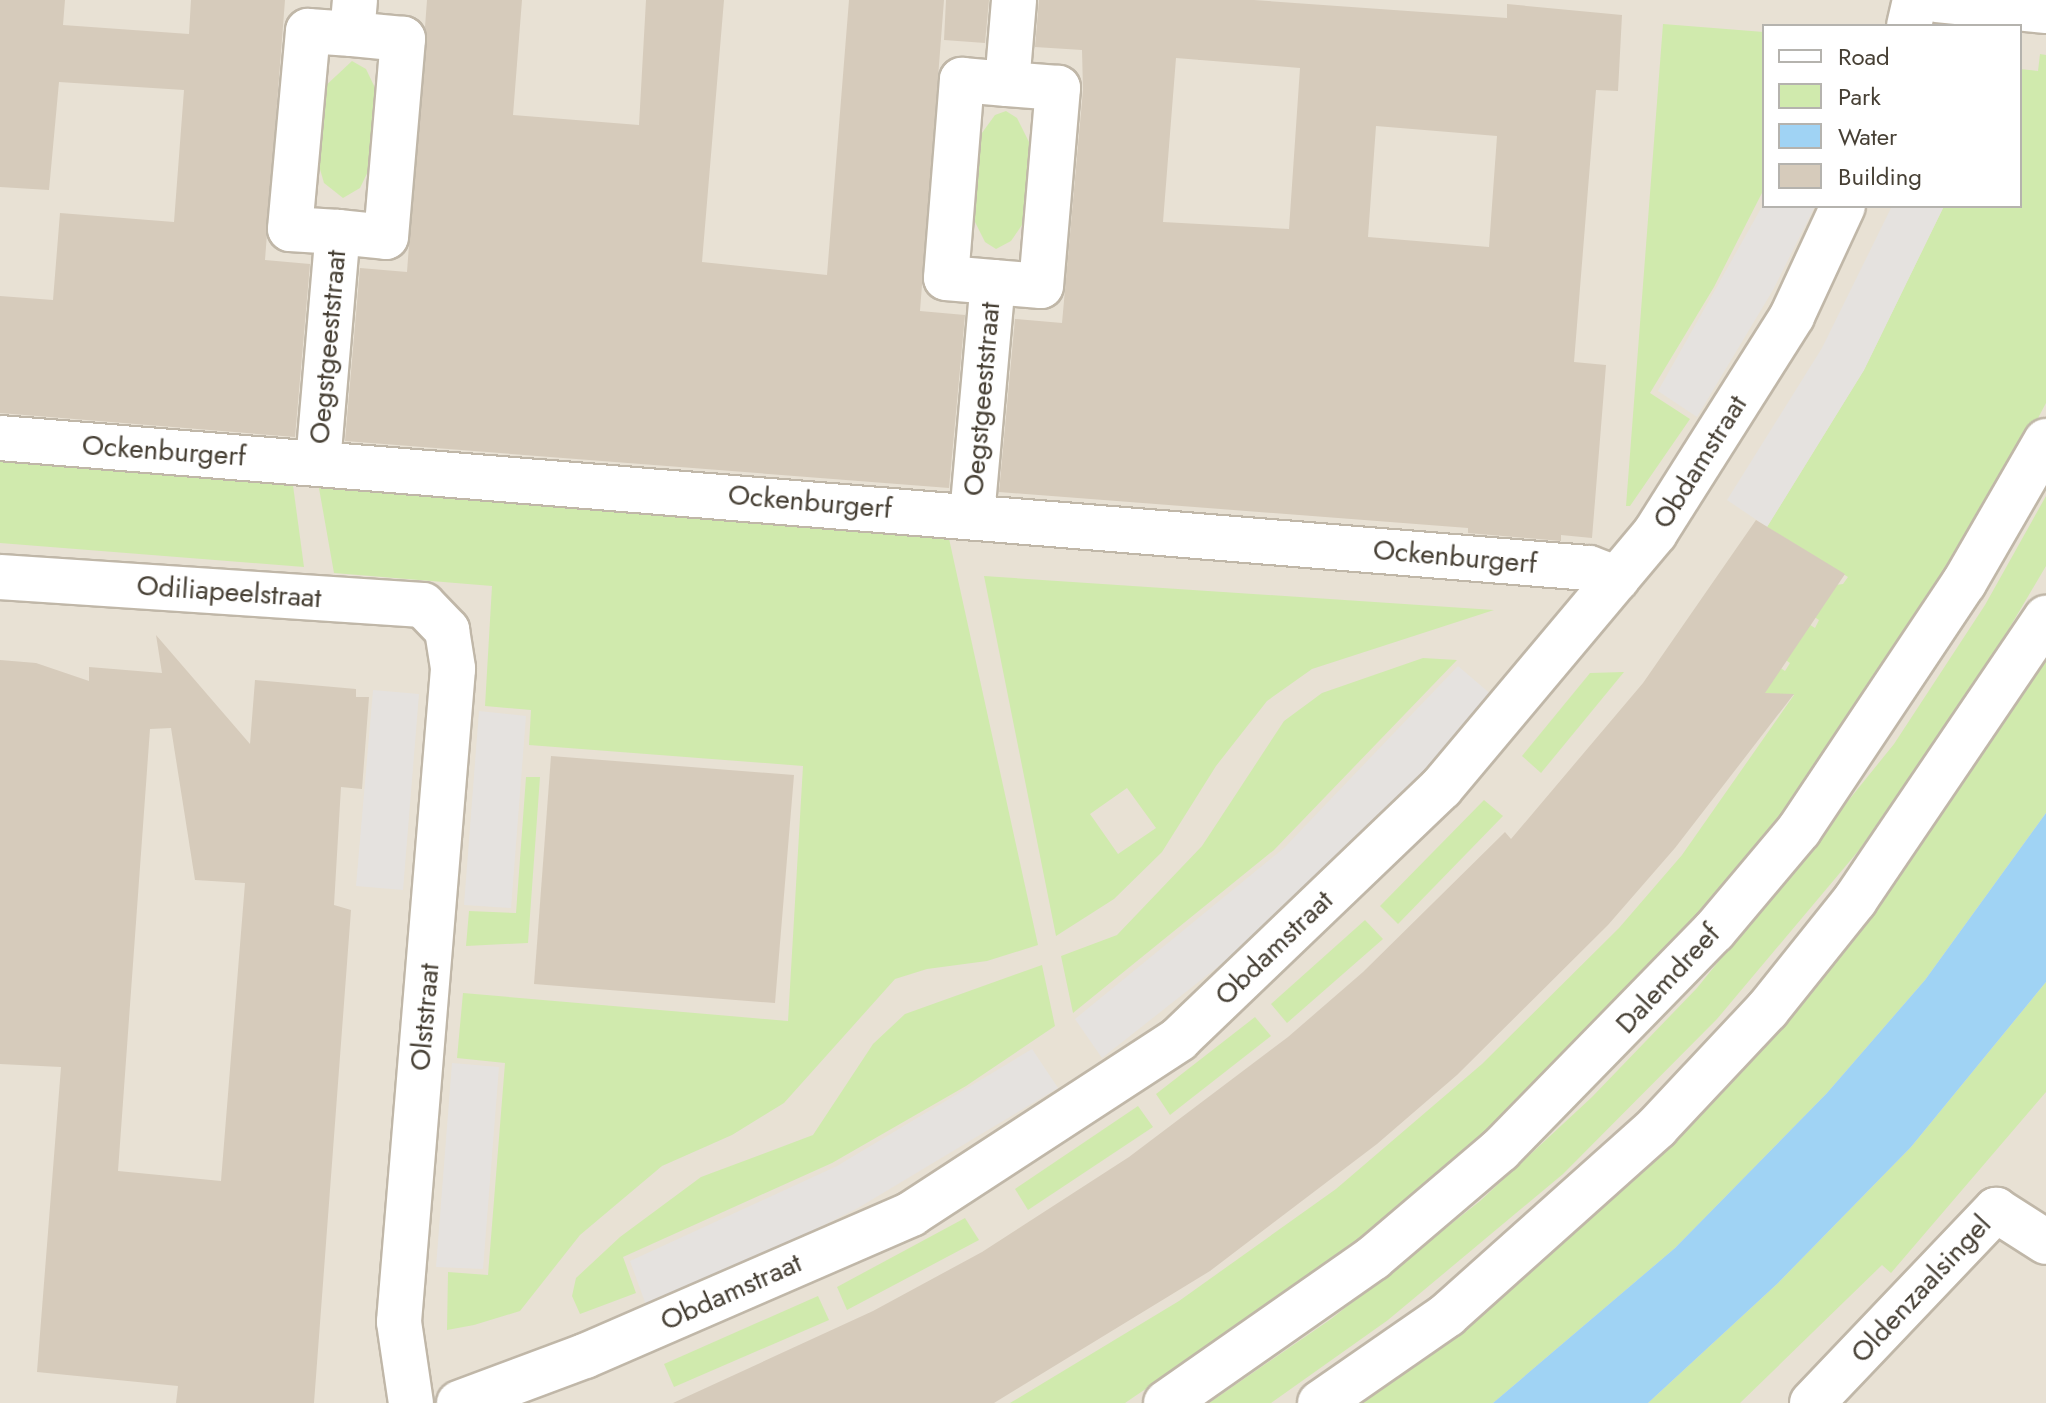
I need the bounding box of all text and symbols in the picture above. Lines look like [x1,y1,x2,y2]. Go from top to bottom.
legend [1762,24,2022,208]
text: Road [1838,39,1890,74]
text: Park [1838,79,1881,114]
text: Water [1838,119,1897,154]
text: Building [1838,159,1922,194]
street label: Oegstgeeststraat [303,249,353,445]
street label: Oegstgeeststraat [957,301,1007,497]
street label: Obdamstraat [1646,389,1754,535]
street label: Ockenburgerf [81,429,247,473]
street label: Ockenburgerf [727,478,893,526]
street label: Ockenburgerf [1372,533,1538,581]
street label: Odiliapeelstraat [136,569,322,615]
street label: Obdamstraat [1208,884,1340,1012]
street label: Dalemdreef [1609,917,1727,1041]
street label: Olststraat [404,962,446,1072]
street label: Oldenzaalsingel [1844,1208,1998,1370]
street label: Obdamstraat [655,1246,807,1338]

